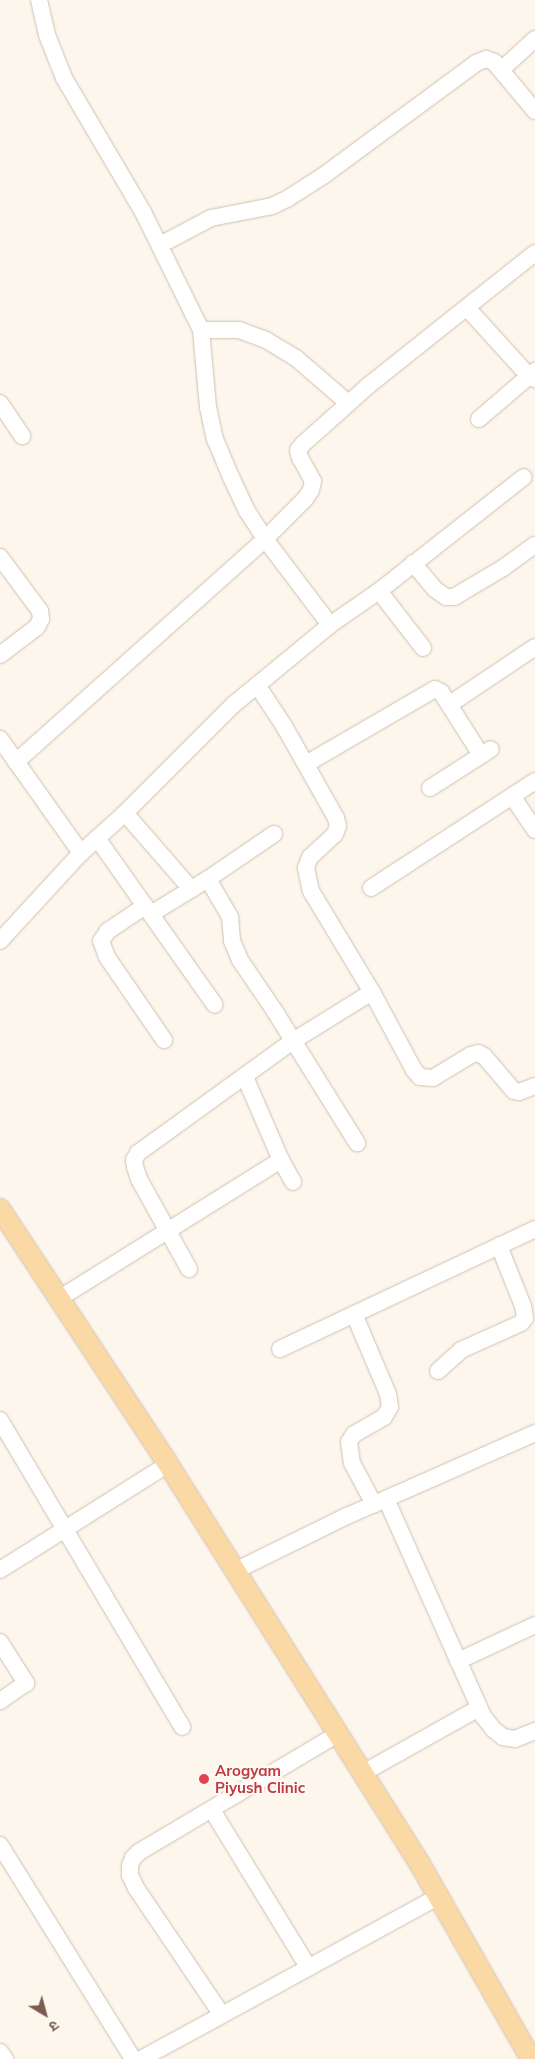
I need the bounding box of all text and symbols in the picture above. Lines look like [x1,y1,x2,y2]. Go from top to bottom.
place label: Arogyam Piyush Clinic [215,1761,305,1796]
marker: Arogyam Piyush Clinic [197,1772,211,1786]
north arrow [20,1989,70,2039]
text: उ [45,2016,63,2036]

